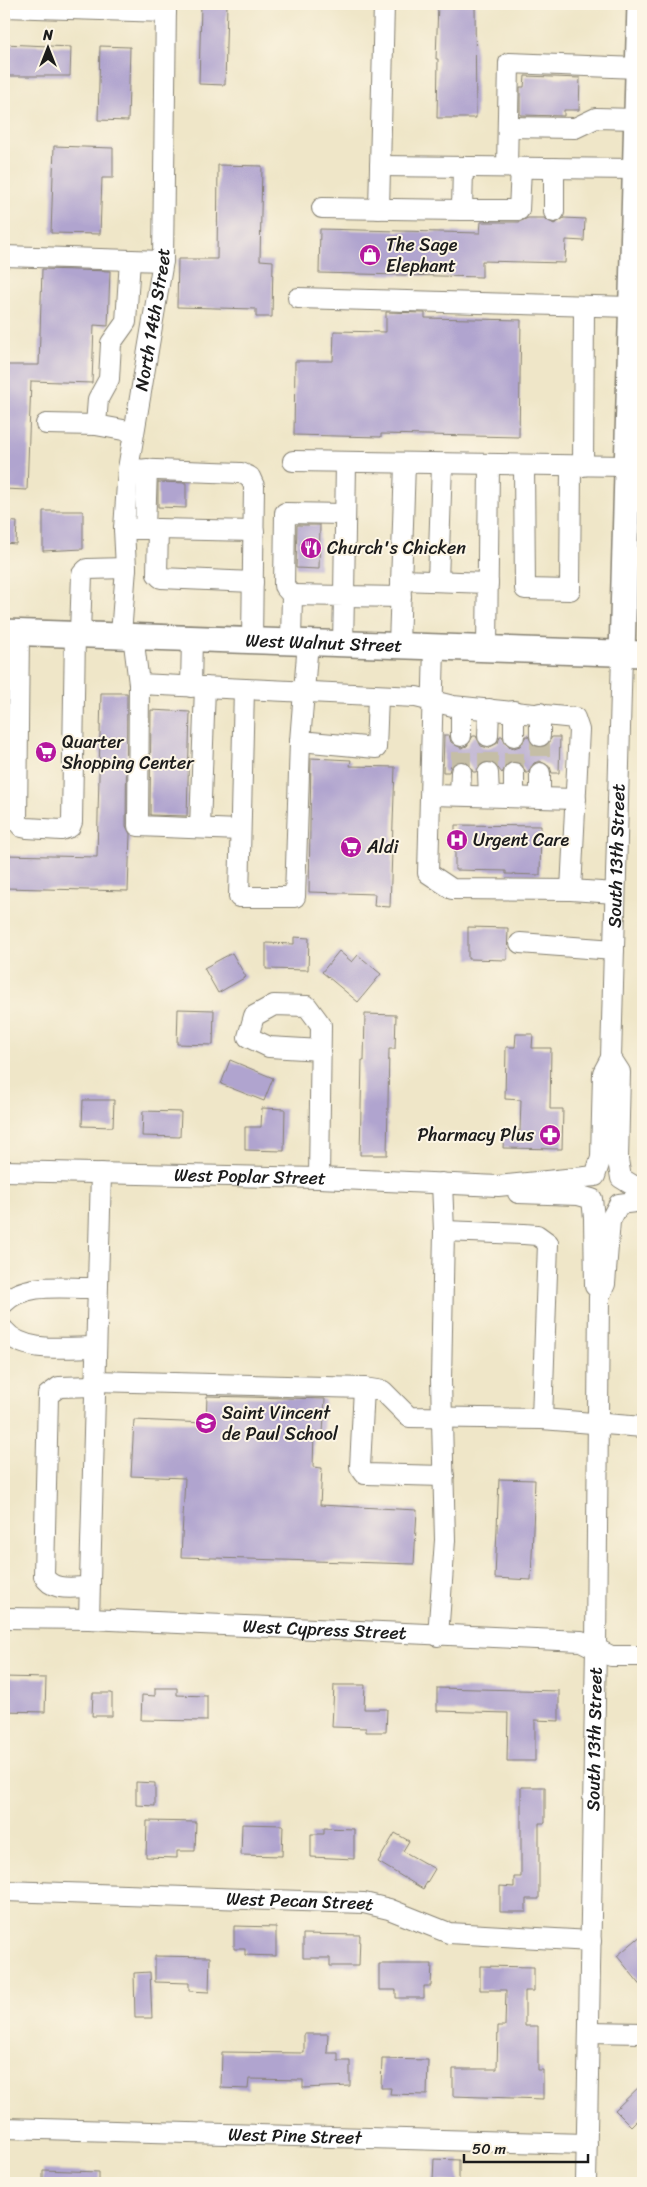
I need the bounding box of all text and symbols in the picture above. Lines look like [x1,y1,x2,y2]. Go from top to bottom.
north arrow [22,22,72,72]
text: N [42,23,53,48]
place label: The Sage Elephant [386,229,458,282]
shop icon: The Sage Elephant [358,243,382,267]
street label: North 14th Street [125,248,179,393]
place label: Church's Chicken [327,532,466,564]
restaurant icon: Church's Chicken [299,536,323,560]
street label: West Walnut Street [245,624,403,662]
place label: Quarter Shopping Center [62,726,195,779]
supermarket icon: Quarter Shopping Center [34,740,58,764]
street label: South 13th Street [599,783,634,928]
place label: Urgent Care [473,824,570,856]
hospital icon: Urgent Care [445,828,469,852]
place label: Aldi [366,831,399,863]
supermarket icon: Aldi [339,835,363,859]
place label: Pharmacy Plus [417,1119,535,1151]
pharmacy icon: Pharmacy Plus [538,1123,562,1147]
street label: West Poplar Street [174,1159,327,1194]
place label: Saint Vincent de Paul School [222,1397,339,1450]
school or university icon: Saint Vincent de Paul School [194,1411,218,1435]
street label: West Cypress Street [242,1610,408,1649]
street label: South 13th Street [577,1667,612,1811]
street label: West Pecan Street [226,1882,377,1921]
street label: West Pine Street [228,2118,363,2154]
scale bar [464,2132,588,2164]
text: 50 m [472,2136,507,2162]

